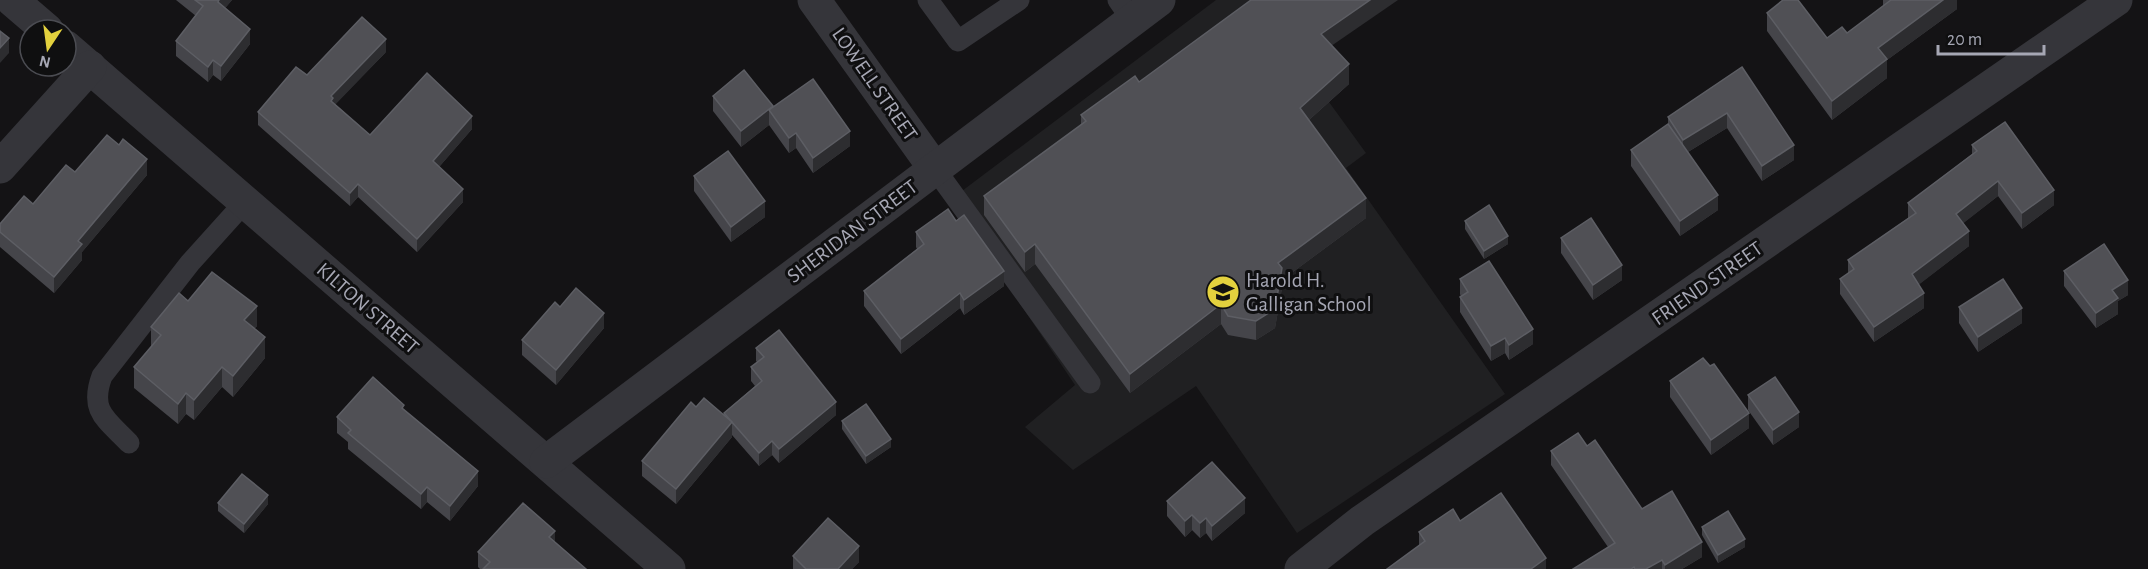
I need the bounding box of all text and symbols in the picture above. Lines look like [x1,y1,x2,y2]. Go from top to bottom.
north arrow [18,18,78,78]
scale bar [1938,18,2044,56]
street label: LOWELL STREET [828,24,921,145]
text: 20 m [1947,31,1982,49]
text: N [38,53,52,71]
street label: SHERIDAN STREET [783,176,921,287]
street label: FRIEND STREET [1648,238,1767,329]
street label: KILTON STREET [313,259,423,358]
place label: Harold H. Galligan School [1246,270,1372,315]
school or university icon: Harold H. Galligan School [1205,274,1241,310]

